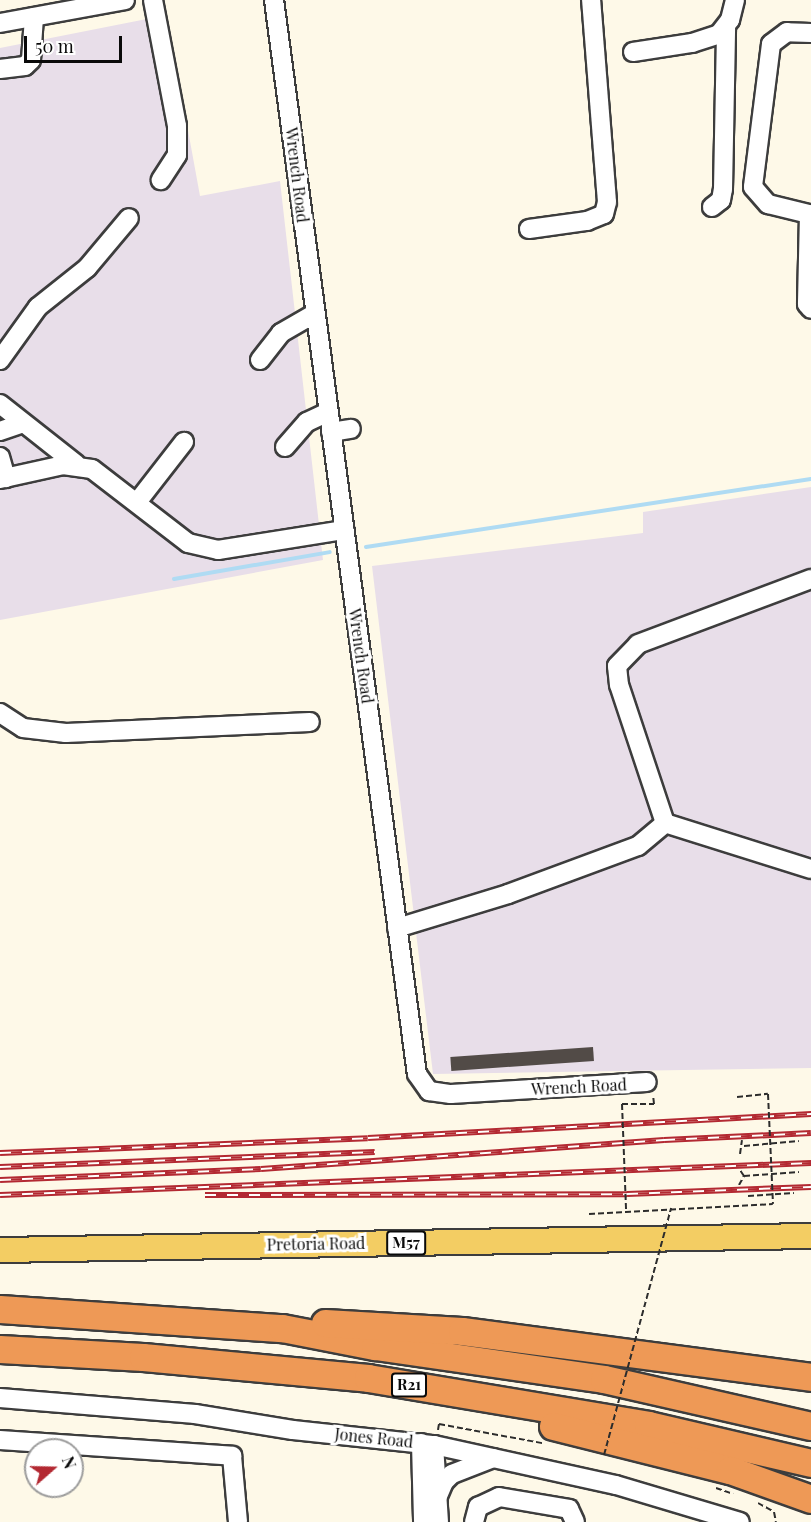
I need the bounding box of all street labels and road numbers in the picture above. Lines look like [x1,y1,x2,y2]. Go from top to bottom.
street label: Wrench Road [282,126,312,224]
street label: Wrench Road [345,607,377,705]
street label: Wrench Road [531,1075,627,1099]
road number: M57 [385,1231,427,1255]
street label: Pretoria Road [266,1234,366,1254]
road number: R21 [391,1373,427,1397]
street label: Jones Road [334,1424,414,1452]

